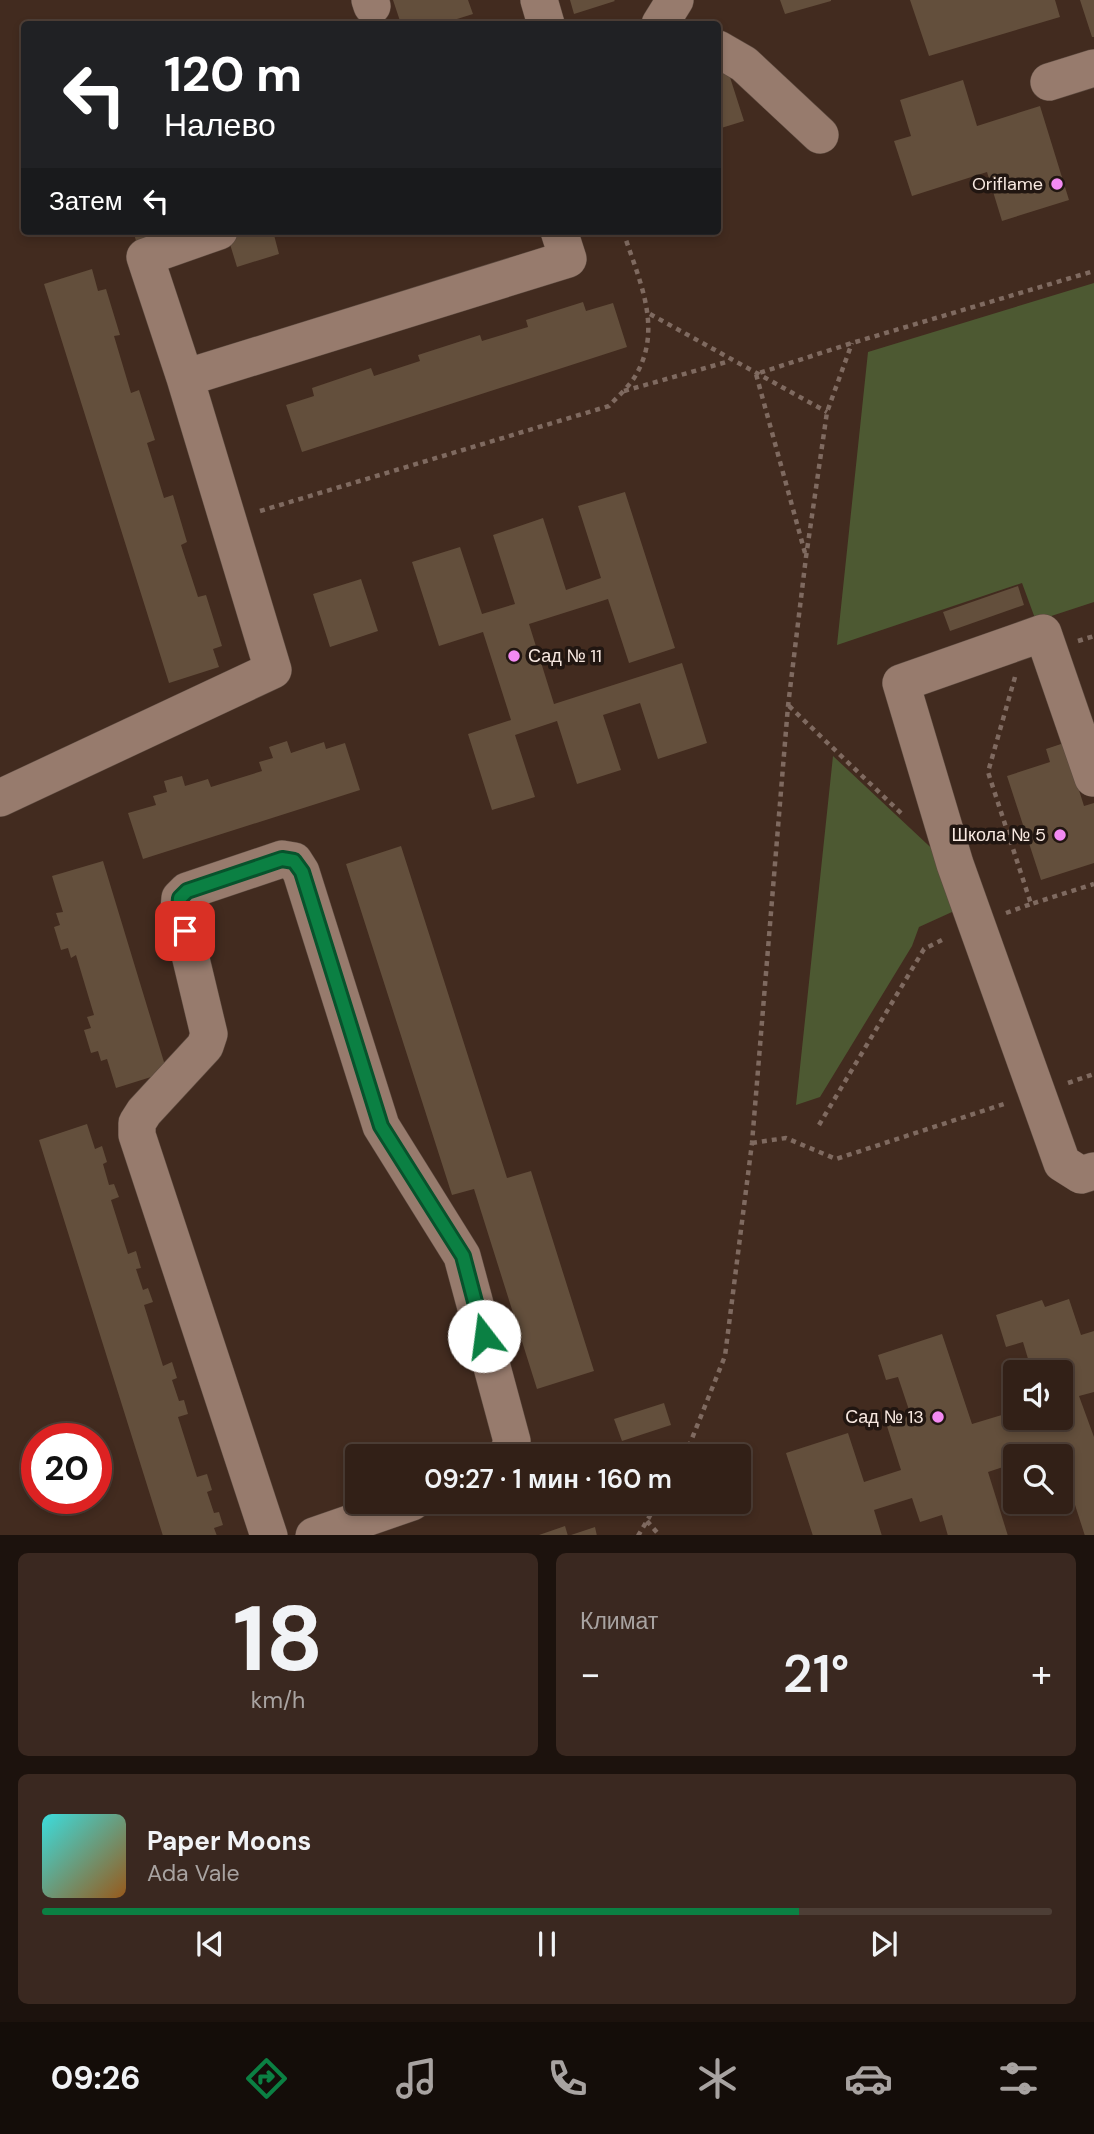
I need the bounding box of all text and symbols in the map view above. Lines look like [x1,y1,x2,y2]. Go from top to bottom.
text: 120 m [164,42,302,106]
icon: left [49,49,140,140]
text: Налево [164,104,276,146]
place label: Oriflame [972,172,1043,196]
marker: Oriflame [1049,176,1065,192]
icon: left [137,182,175,220]
text: Затем [49,184,123,218]
place label: Сад № 11 [528,644,602,668]
marker: Сад № 11 [506,648,522,664]
place label: Школа № 5 [951,823,1046,847]
marker: Школа № 5 [1052,827,1068,843]
pin [155,901,215,961]
icon: arrive [166,912,204,950]
position arrow [447,1299,521,1373]
map controls [1003,1360,1073,1514]
button: sound [1003,1360,1073,1430]
place label: Сад № 13 [845,1405,924,1429]
marker: Сад № 13 [930,1409,946,1425]
speed limit sign: 20 [21,1423,112,1514]
button: search [1003,1444,1073,1514]
text: 09:27 · 1 мин · 160 m [424,1462,672,1496]
text: 18 [233,1580,323,1698]
text: Климат [580,1606,658,1636]
text: 21° [783,1640,849,1708]
text: − [580,1649,601,1699]
text: + [1031,1649,1052,1699]
text: km/h [251,1685,305,1715]
text: Paper Moons [147,1824,311,1858]
text: Ada Vale [147,1858,240,1888]
icon: previous [191,1925,229,1963]
icon: pause [528,1925,566,1963]
icon: next [865,1925,903,1963]
icon: directions [242,2054,291,2103]
icon: music [392,2054,441,2103]
icon: phone [543,2054,592,2103]
icon: climate [693,2054,742,2103]
icon: car [844,2054,893,2103]
icon: filters [994,2054,1043,2103]
text: 09:26 [51,2057,140,2099]

